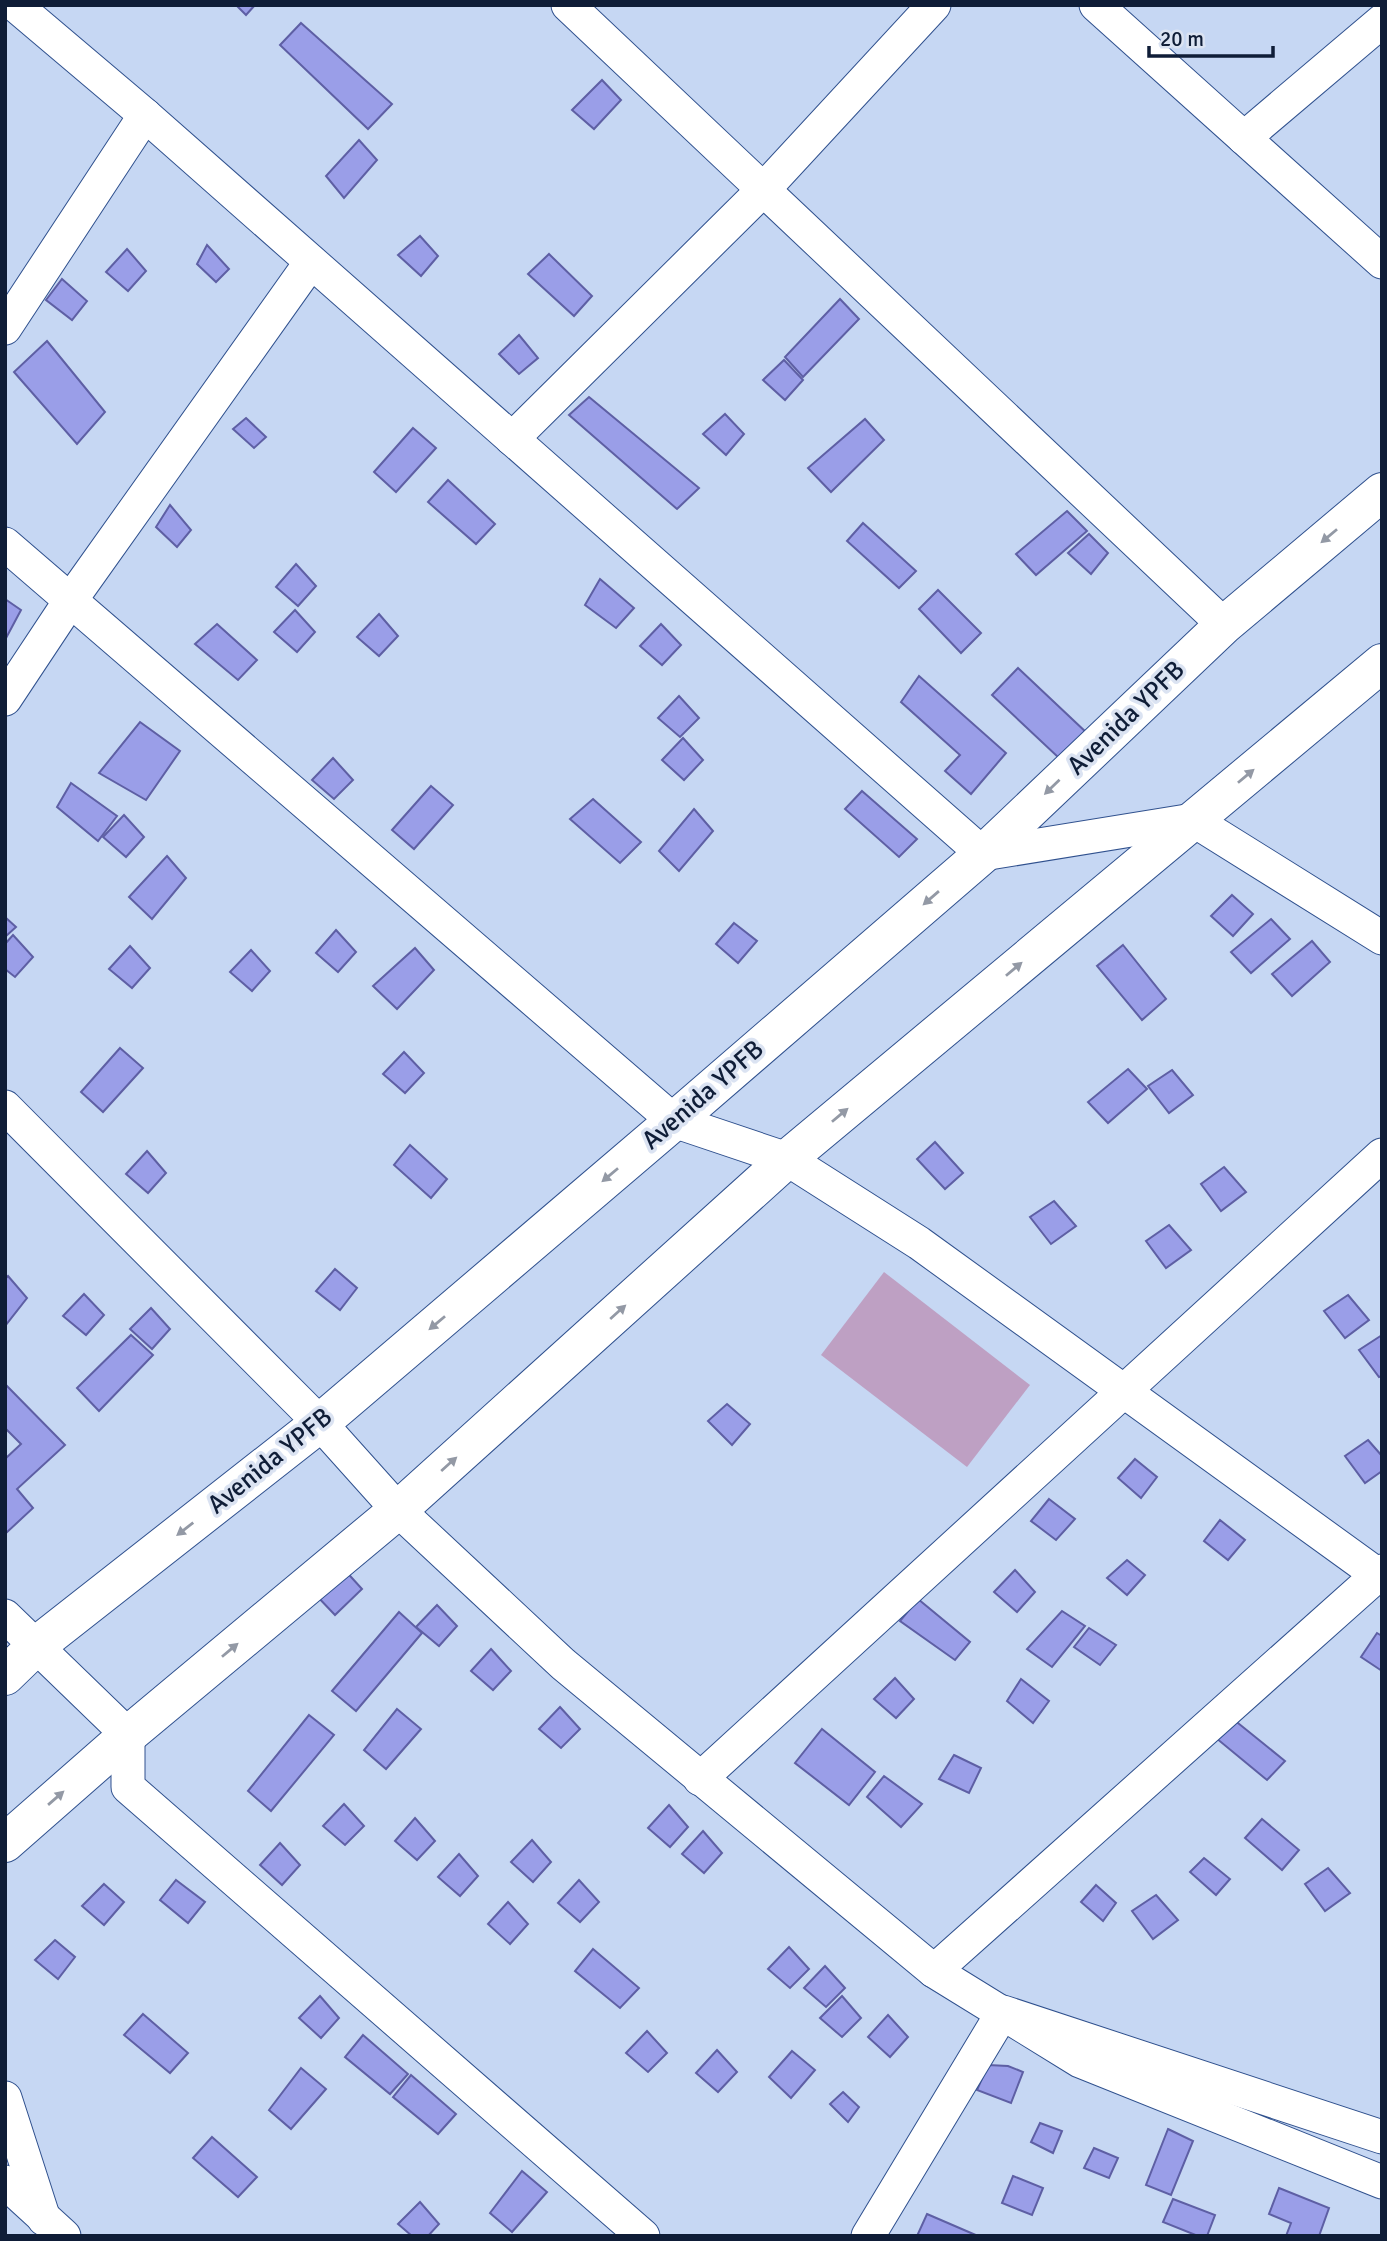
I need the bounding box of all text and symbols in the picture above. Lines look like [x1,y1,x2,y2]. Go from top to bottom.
scale bar [1149,14,1273,58]
text: 20 m [1160,26,1204,52]
one-way arrow [1321,528,1338,543]
street label: Avenida YPFB [1061,654,1191,782]
one-way arrow [1236,769,1254,784]
one-way arrow [1044,779,1061,796]
one-way arrow [922,890,940,906]
one-way arrow [1005,962,1023,977]
street label: Avenida YPFB [636,1033,770,1157]
one-way arrow [831,1108,848,1123]
one-way arrow [602,1167,619,1182]
one-way arrow [609,1304,627,1320]
one-way arrow [429,1315,446,1330]
street label: Avenida YPFB [201,1401,339,1521]
one-way arrow [440,1457,457,1473]
one-way arrow [177,1521,195,1536]
one-way arrow [220,1643,238,1658]
one-way arrow [48,1791,65,1806]

